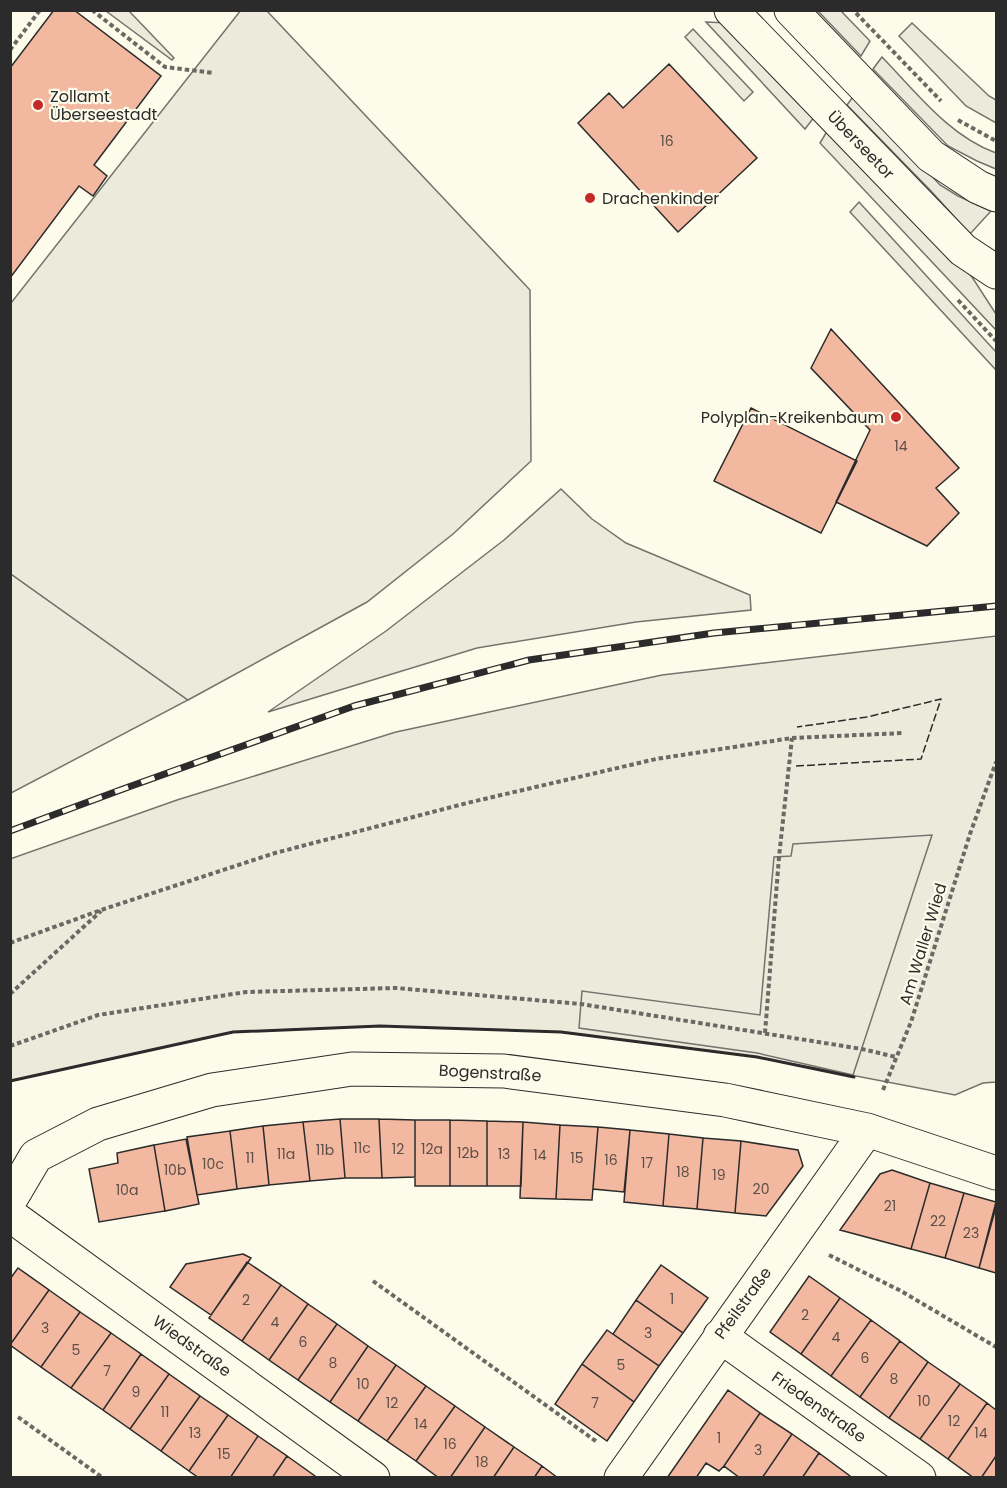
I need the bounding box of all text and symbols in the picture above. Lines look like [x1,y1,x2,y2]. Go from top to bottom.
place label: Zollamt Überseestadt [50,85,158,126]
marker: Zollamt Überseestadt [31,98,45,112]
street label: Überseetor [822,105,900,185]
house number: 16 [660,131,674,151]
place label: Drachenkinder [602,187,719,210]
marker: Drachenkinder [583,191,597,205]
place label: Polyplan-Kreikenbaum [701,406,884,429]
marker: Polyplan-Kreikenbaum [889,410,903,424]
house number: 14 [894,436,908,456]
street label: Am Waller Wied [894,880,952,1008]
street label: Bogenstraße [438,1059,542,1087]
house number: 11c [353,1138,371,1158]
house number: 12 [392,1139,404,1159]
house number: 12a [421,1139,443,1159]
house number: 11b [316,1140,334,1160]
house number: 12b [457,1143,479,1163]
house number: 11a [277,1144,295,1164]
house number: 13 [498,1144,510,1164]
house number: 14 [533,1145,547,1165]
house number: 11 [246,1148,254,1168]
house number: 15 [570,1148,584,1168]
house number: 16 [604,1150,618,1170]
house number: 17 [641,1153,653,1173]
house number: 10c [202,1154,224,1174]
house number: 10b [164,1160,186,1180]
house number: 18 [676,1162,690,1182]
house number: 19 [712,1165,726,1185]
house number: 20 [753,1179,769,1199]
house number: 10a [116,1180,138,1200]
house number: 21 [884,1196,896,1216]
house number: 22 [930,1211,946,1231]
house number: 23 [963,1223,979,1243]
street label: Pfeilstraße [709,1262,777,1344]
house number: 1 [670,1289,674,1309]
house number: 2 [242,1290,250,1310]
house number: 2 [801,1305,809,1325]
street label: Wiedstraße [148,1310,236,1382]
house number: 4 [271,1312,280,1332]
house number: 3 [41,1318,49,1338]
house number: 3 [644,1323,652,1343]
house number: 4 [832,1327,841,1347]
house number: 6 [299,1332,308,1352]
house number: 5 [72,1340,80,1360]
house number: 6 [861,1348,870,1368]
house number: 8 [329,1353,338,1373]
house number: 5 [617,1355,625,1375]
house number: 7 [103,1361,111,1381]
street label: Friedenstraße [767,1366,871,1448]
house number: 8 [890,1369,899,1389]
house number: 10 [356,1374,370,1394]
house number: 9 [132,1382,140,1402]
house number: 10 [917,1391,931,1411]
house number: 12 [386,1393,398,1413]
house number: 7 [591,1393,599,1413]
house number: 11 [161,1402,169,1422]
house number: 12 [948,1411,960,1431]
house number: 14 [414,1414,428,1434]
house number: 13 [189,1423,201,1443]
house number: 14 [974,1423,988,1443]
house number: 1 [717,1428,721,1448]
house number: 16 [443,1434,457,1454]
house number: 3 [754,1440,762,1460]
house number: 15 [217,1444,231,1464]
house number: 18 [475,1452,489,1472]

